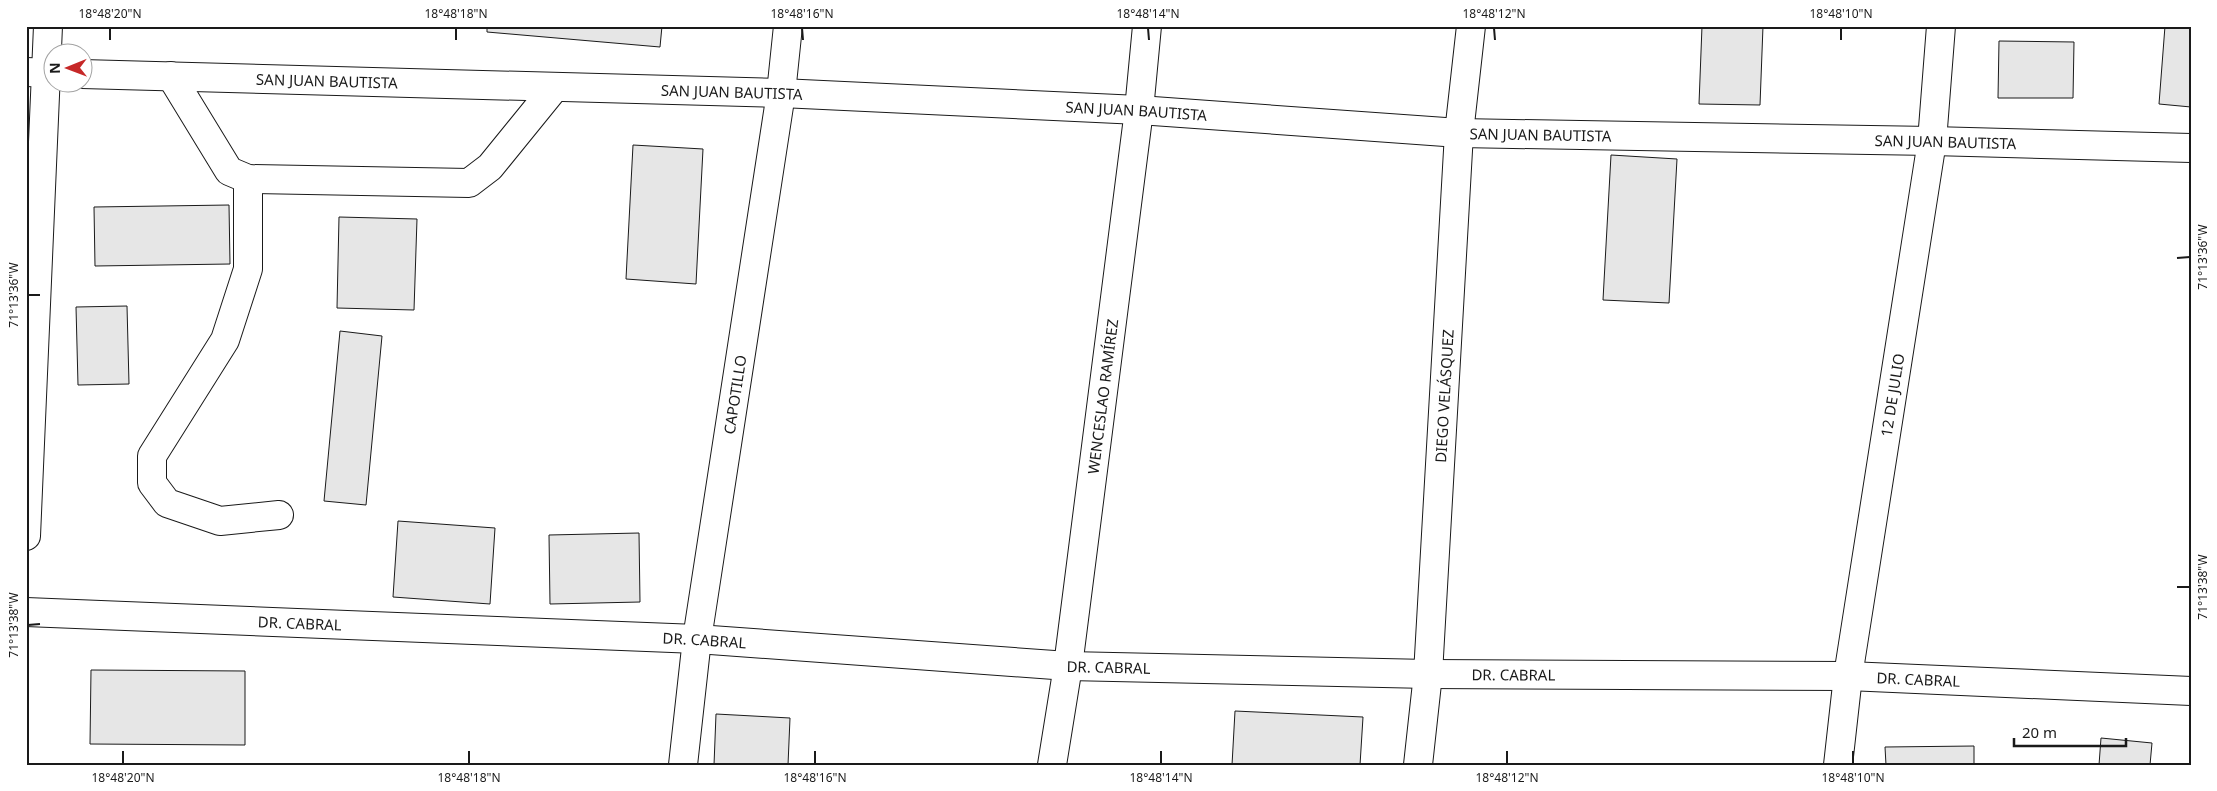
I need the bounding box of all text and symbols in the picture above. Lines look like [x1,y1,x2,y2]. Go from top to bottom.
text: 18°48'20"N [78,5,142,22]
text: 18°48'18"N [424,5,488,22]
text: 18°48'16"N [770,5,834,22]
text: 18°48'14"N [1116,5,1180,22]
text: 18°48'12"N [1462,5,1526,22]
text: 18°48'10"N [1809,5,1873,22]
north arrow [42,42,92,92]
text: N [45,62,64,74]
street label: SAN JUAN BAUTISTA [256,69,399,93]
street label: SAN JUAN BAUTISTA [661,80,804,104]
street label: SAN JUAN BAUTISTA [1065,97,1208,125]
street label: SAN JUAN BAUTISTA [1469,123,1612,146]
street label: SAN JUAN BAUTISTA [1874,130,2017,153]
text: 71°13'36"W [2194,224,2211,290]
text: 71°13'36"W [5,262,22,328]
street label: WENCESLAO RAMÍREZ [1083,318,1122,475]
street label: DIEGO VELÁSQUEZ [1430,329,1458,463]
street label: 12 DE JULIO [1876,352,1909,438]
street label: CAPOTILLO [719,354,751,436]
text: 71°13'38"W [2194,554,2211,620]
text: 71°13'38"W [5,592,22,658]
street label: DR. CABRAL [257,611,342,635]
street label: DR. CABRAL [662,628,747,653]
street label: DR. CABRAL [1066,656,1151,678]
street label: DR. CABRAL [1471,664,1556,685]
street label: DR. CABRAL [1876,667,1961,691]
scale bar [2014,716,2127,748]
text: 20 m [2022,722,2057,742]
text: 18°48'20"N [91,769,155,786]
text: 18°48'18"N [437,769,501,786]
text: 18°48'16"N [783,769,847,786]
text: 18°48'14"N [1129,769,1193,786]
text: 18°48'12"N [1475,769,1539,786]
text: 18°48'10"N [1821,769,1885,786]

